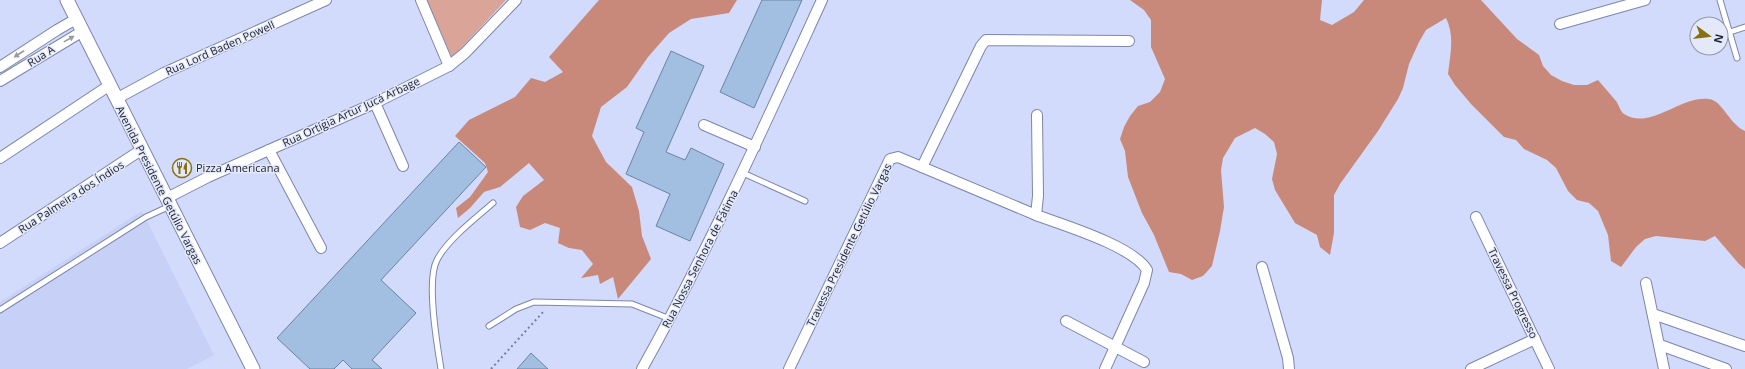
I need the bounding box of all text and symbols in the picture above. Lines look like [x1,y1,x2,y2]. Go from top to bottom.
north arrow [1689,16,1729,56]
street label: Rua Lord Baden Powell [163,17,277,78]
text: N [1711,32,1728,45]
one-way arrow [63,36,75,42]
street label: Rua A [24,41,57,70]
one-way arrow [13,51,25,58]
street label: Rua Ortígia Artur Jucá Arbage [280,73,422,150]
street label: Avenida Presidente Getúlio Vargas [113,103,206,267]
street label: Rua Palmeira dos Índios [15,157,126,236]
restaurant icon: Pizza Americana [171,157,193,179]
place label: Pizza Americana [196,160,280,175]
street label: Travessa Presidente Getúlio Vargas [802,161,895,329]
street label: Rua Nossa Senhora de Fátima [658,187,741,330]
street label: Travessa Progresso [1485,245,1542,341]

